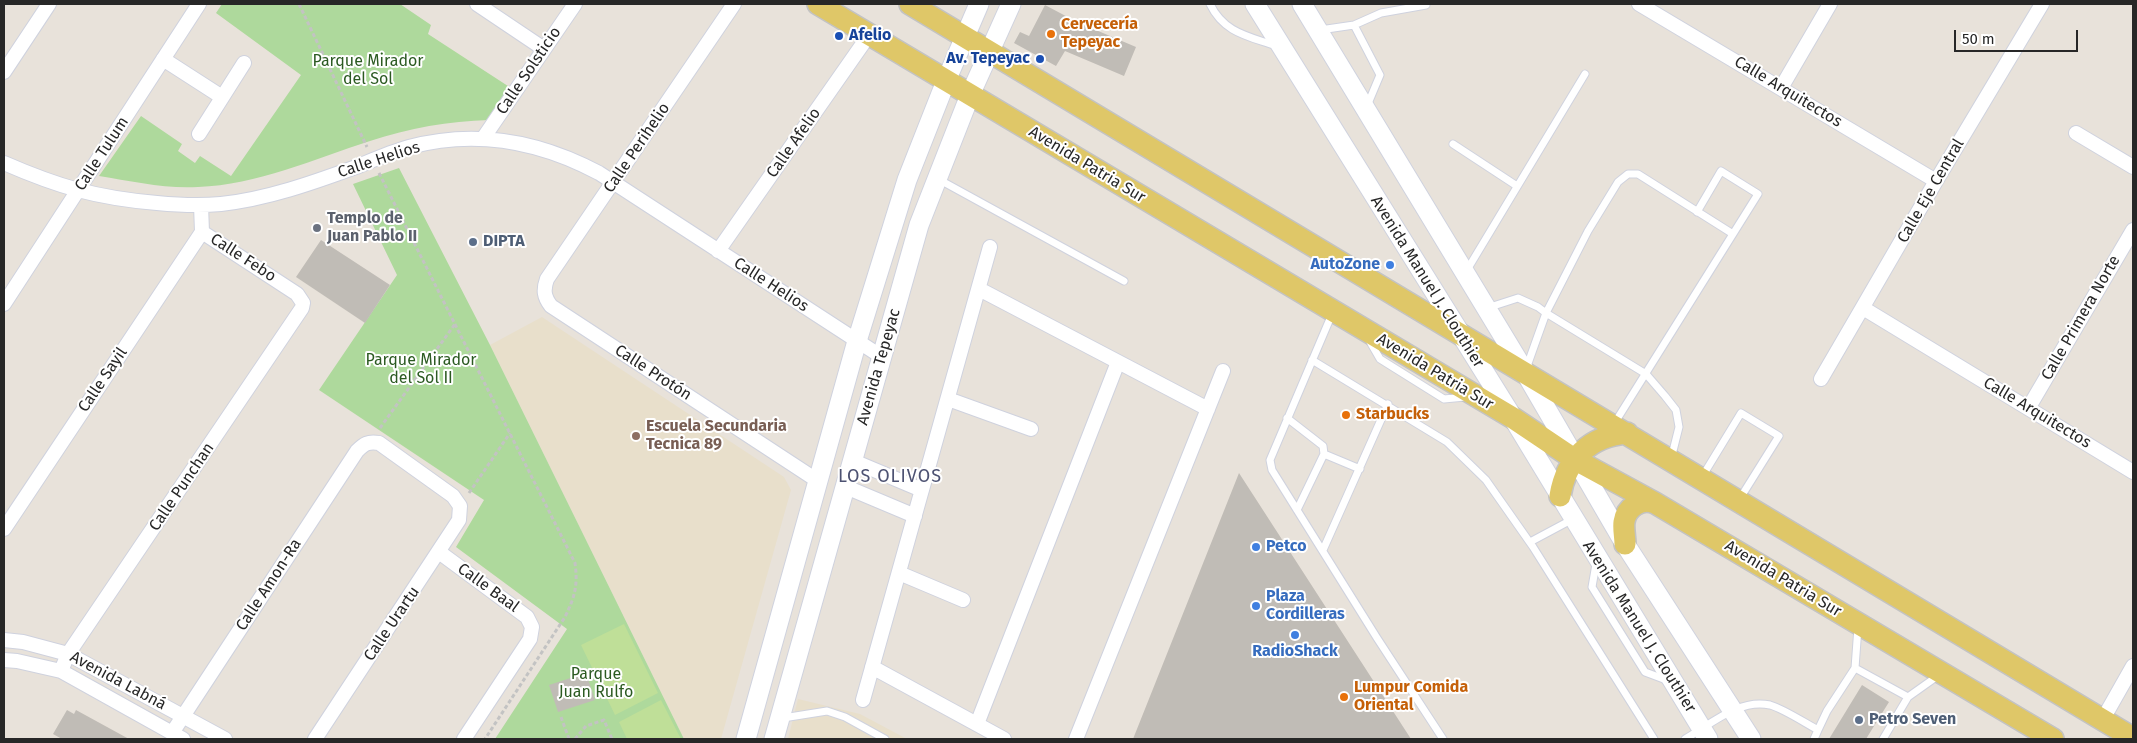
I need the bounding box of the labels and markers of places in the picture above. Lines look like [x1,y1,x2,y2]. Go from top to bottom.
place label: Cervecería Tepeyac [1061,15,1138,53]
place label: Afelio [849,26,891,46]
marker: Cervecería Tepeyac [1045,28,1057,40]
marker: Afelio [833,30,845,42]
place label: Av. Tepeyac [946,49,1030,69]
marker: Av. Tepeyac [1034,53,1046,65]
place label: Templo de Juan Pablo II [327,209,417,247]
marker: Templo de Juan Pablo II [311,222,323,234]
place label: DIPTA [483,232,525,252]
marker: DIPTA [467,236,479,248]
place label: AutoZone [1310,255,1380,275]
marker: AutoZone [1384,259,1396,271]
place label: Starbucks [1356,405,1429,425]
marker: Starbucks [1340,409,1352,421]
place label: Escuela Secundaria Tecnica 89 [646,417,787,455]
marker: Escuela Secundaria Tecnica 89 [630,430,642,442]
place label: Petco [1266,537,1307,557]
marker: Petco [1250,541,1262,553]
place label: Plaza Cordilleras [1266,587,1345,625]
marker: Plaza Cordilleras [1250,600,1262,612]
marker: RadioShack [1289,629,1301,641]
place label: RadioShack [1252,642,1338,662]
place label: Lumpur Comida Oriental [1354,678,1468,716]
marker: Lumpur Comida Oriental [1338,691,1350,703]
place label: Petro Seven [1869,710,1956,730]
marker: Petro Seven [1853,714,1865,726]

